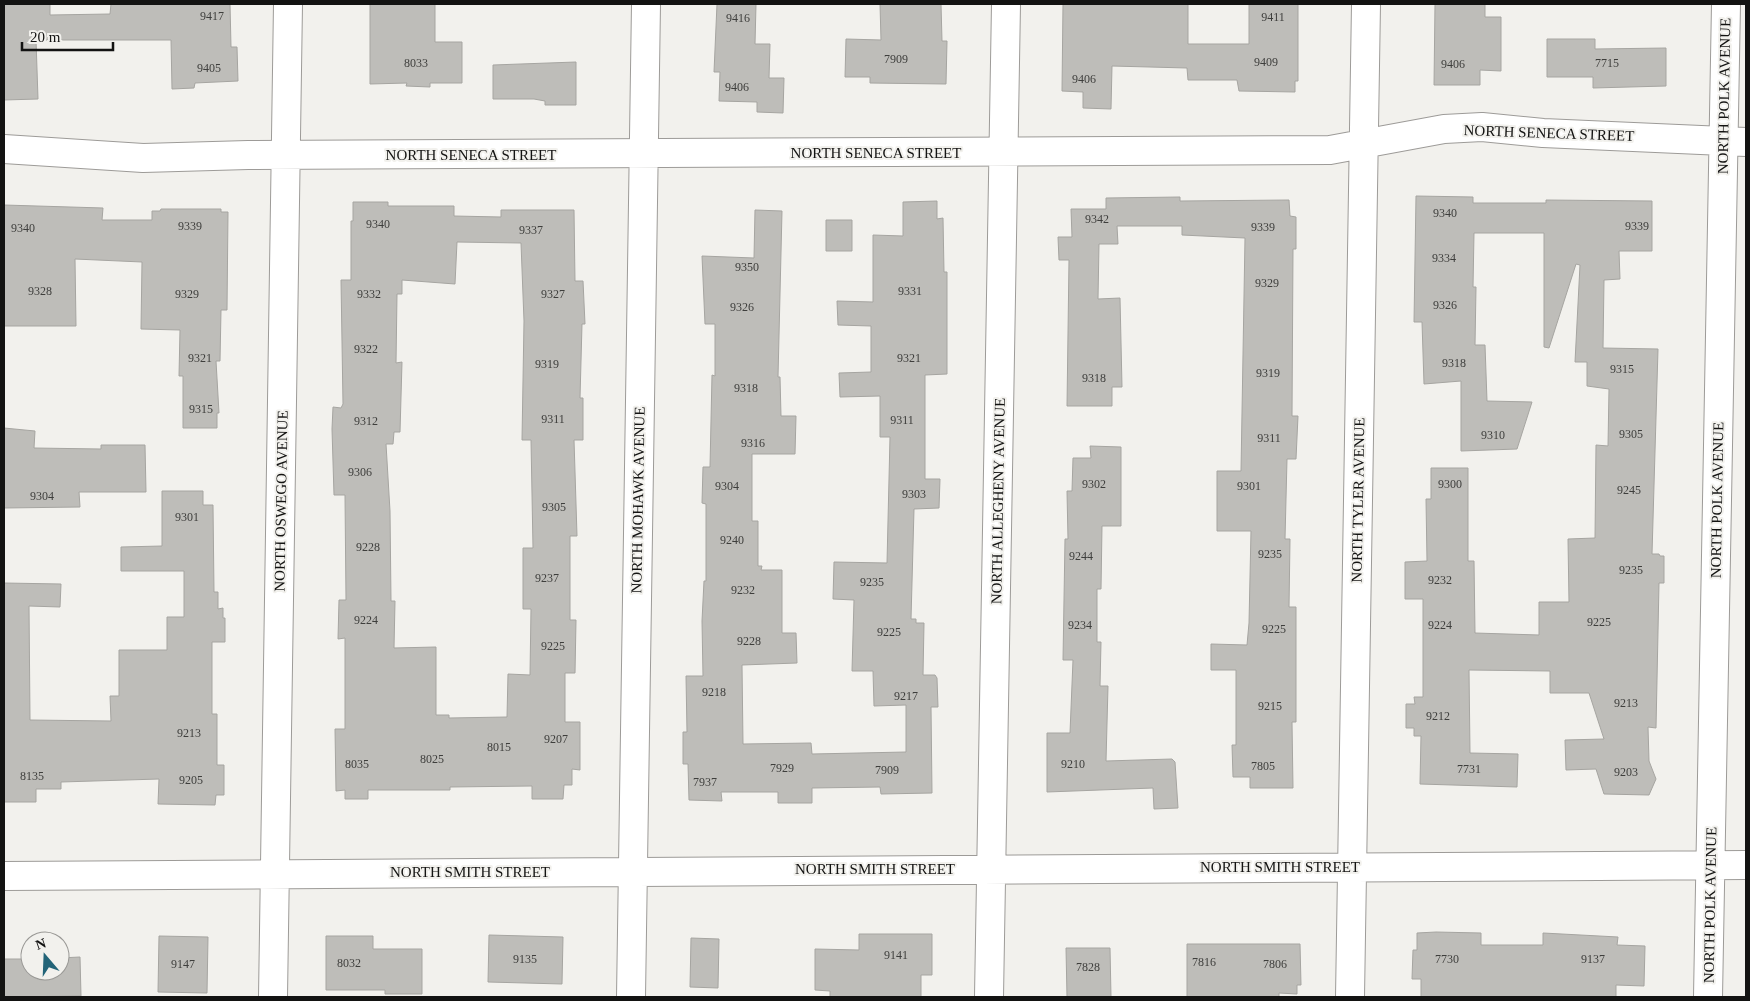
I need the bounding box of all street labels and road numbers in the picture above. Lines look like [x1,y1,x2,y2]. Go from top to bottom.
street label: NORTH POLK AVENUE [1715,18,1733,174]
street label: NORTH SENECA STREET [1463,122,1635,144]
street label: NORTH SENECA STREET [791,145,961,161]
street label: NORTH SENECA STREET [386,147,556,163]
street label: NORTH ALLEGHENY AVENUE [988,398,1008,604]
street label: NORTH MOHAWK AVENUE [628,406,648,594]
street label: NORTH OSWEGO AVENUE [271,410,291,592]
street label: NORTH TYLER AVENUE [1349,417,1367,583]
street label: NORTH POLK AVENUE [1708,422,1726,578]
street label: NORTH POLK AVENUE [1701,827,1719,983]
street label: NORTH SMITH STREET [1200,859,1360,875]
street label: NORTH SMITH STREET [795,861,955,877]
street label: NORTH SMITH STREET [390,864,550,880]

